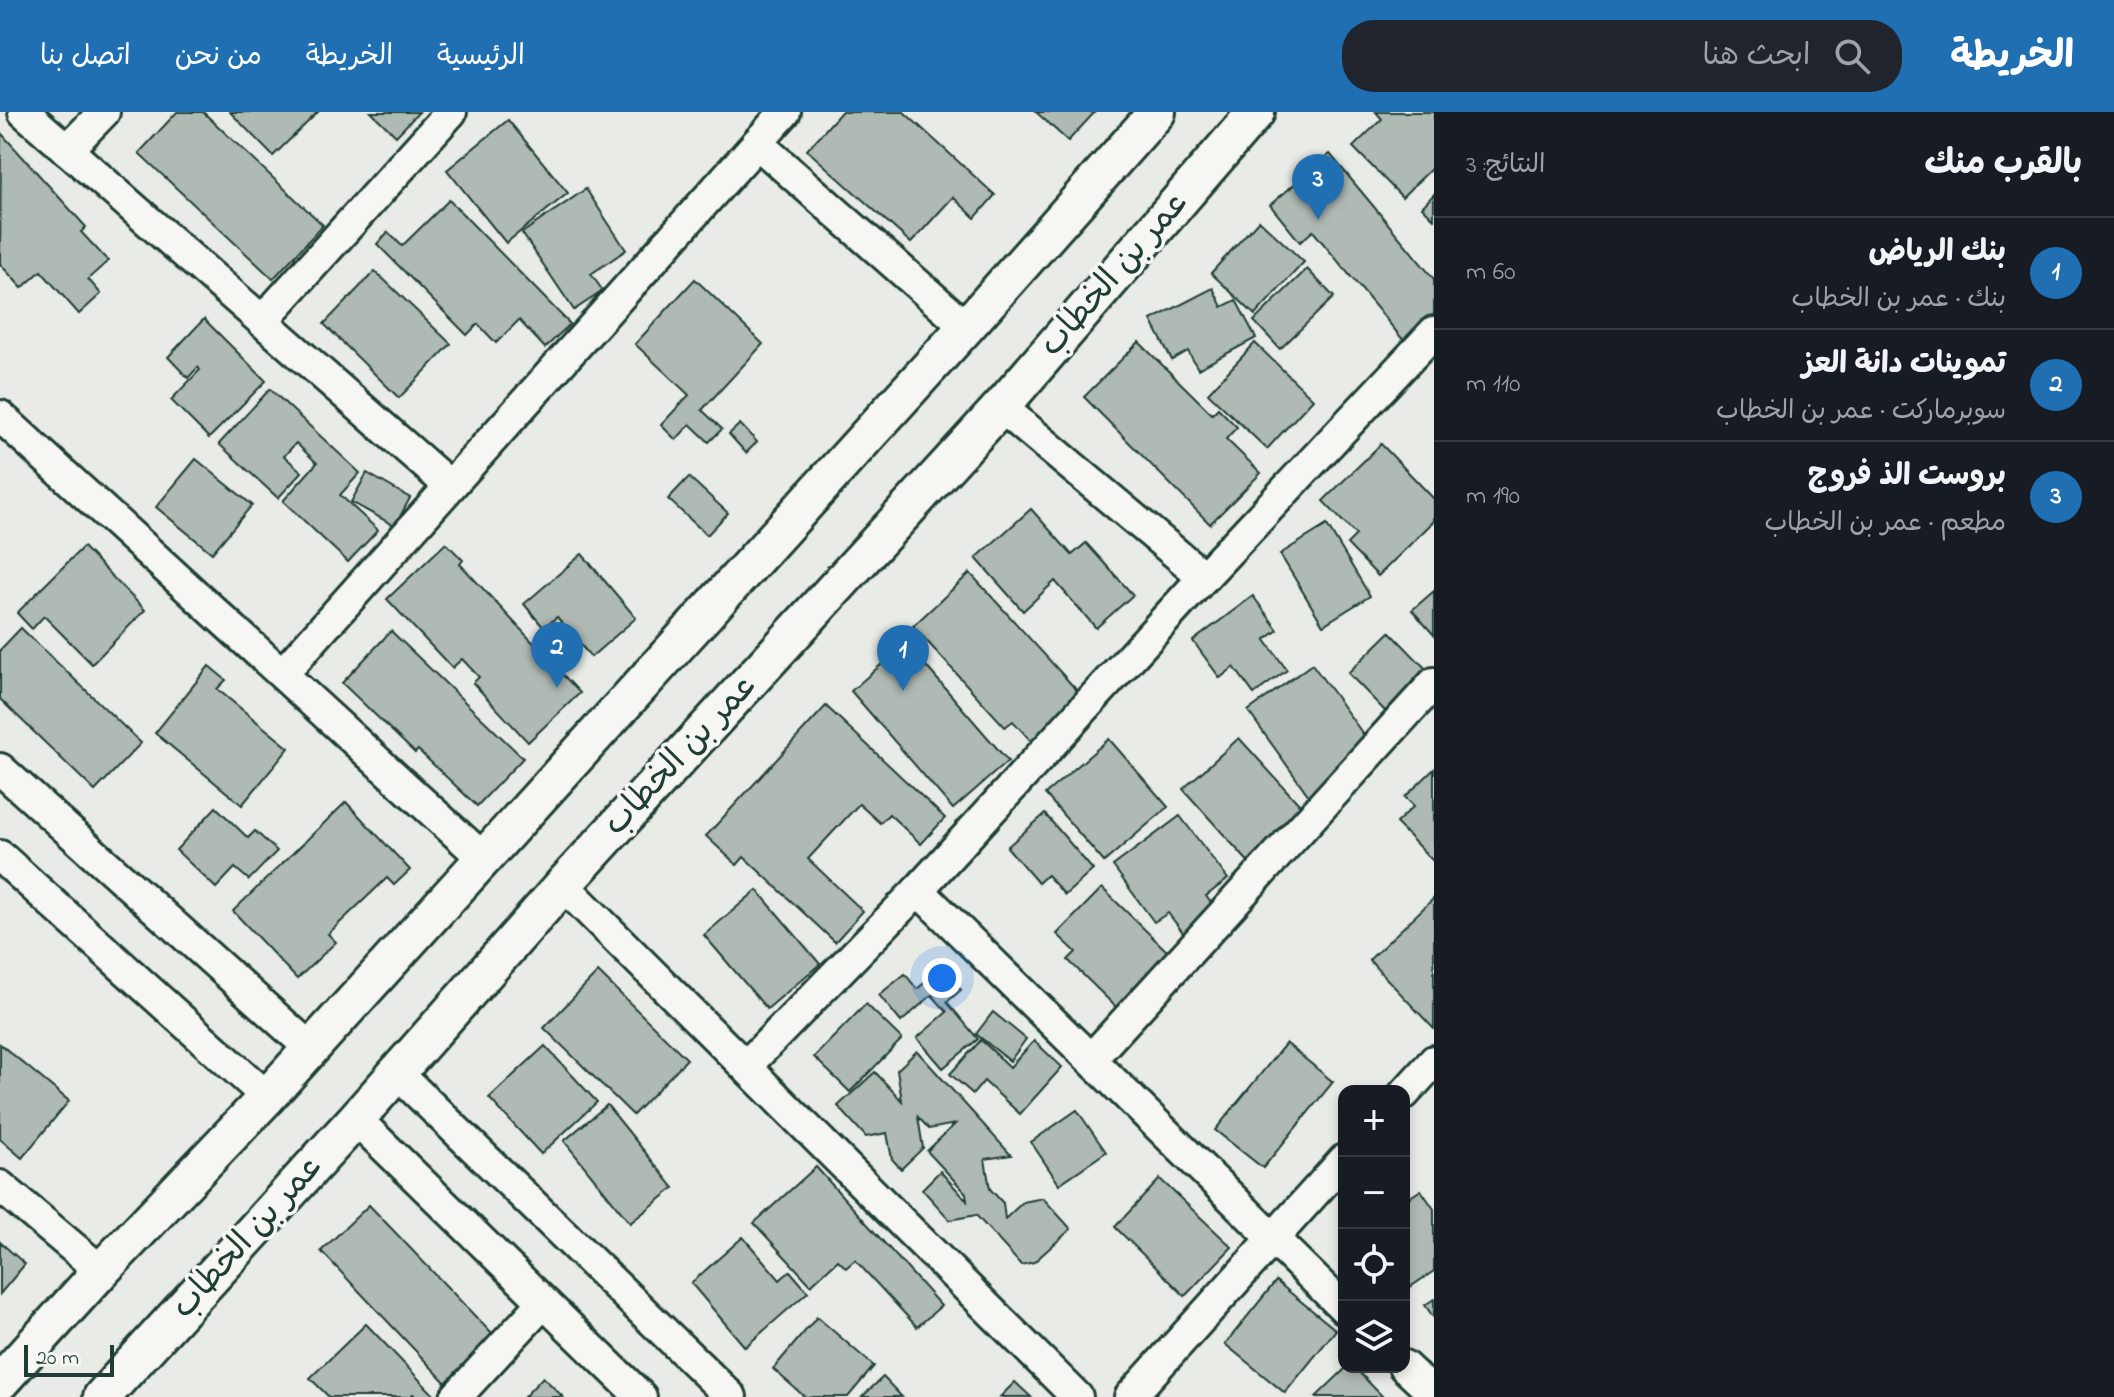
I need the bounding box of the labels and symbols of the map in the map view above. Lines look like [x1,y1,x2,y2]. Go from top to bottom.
pin: 3 [1292,154,1344,220]
street label: عمر بن الخطاب [1029,181,1201,369]
pin: 2 [531,622,583,688]
pin: 1 [877,625,929,691]
street label: عمر بن الخطاب [593,664,769,848]
your location [922,958,962,998]
street label: عمر بن الخطاب [161,1145,335,1331]
scale bar [24,1341,114,1377]

